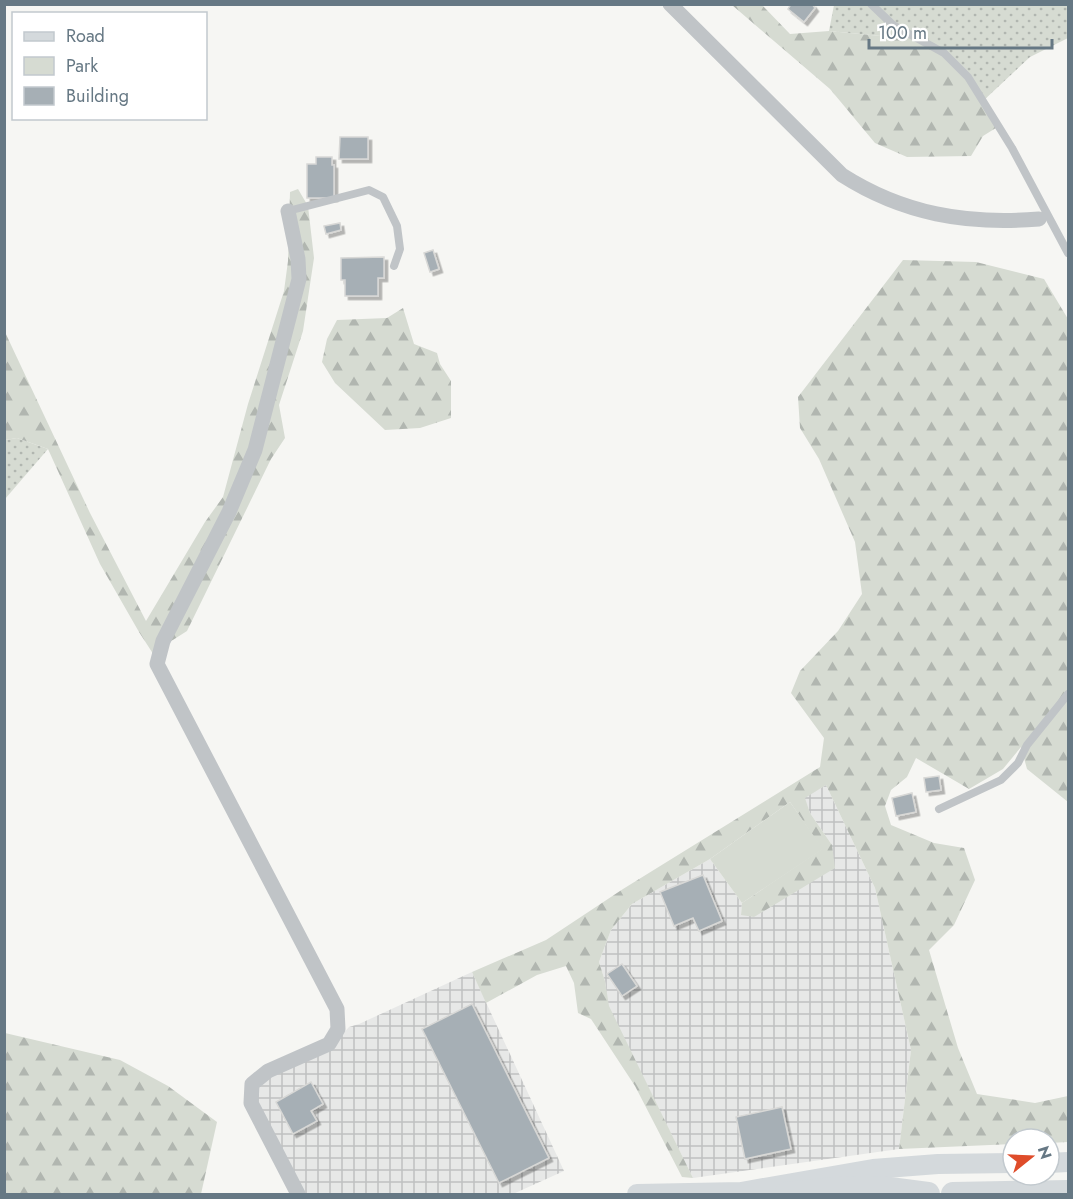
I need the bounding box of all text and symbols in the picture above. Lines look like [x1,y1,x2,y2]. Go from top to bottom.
legend [12,12,207,120]
scale bar [869,12,1052,50]
text: 100 m [878,20,927,46]
text: Road [66,23,105,49]
text: Park [66,53,98,79]
text: Building [66,83,129,109]
north arrow [1001,1127,1061,1187]
text: N [1032,1143,1058,1162]

